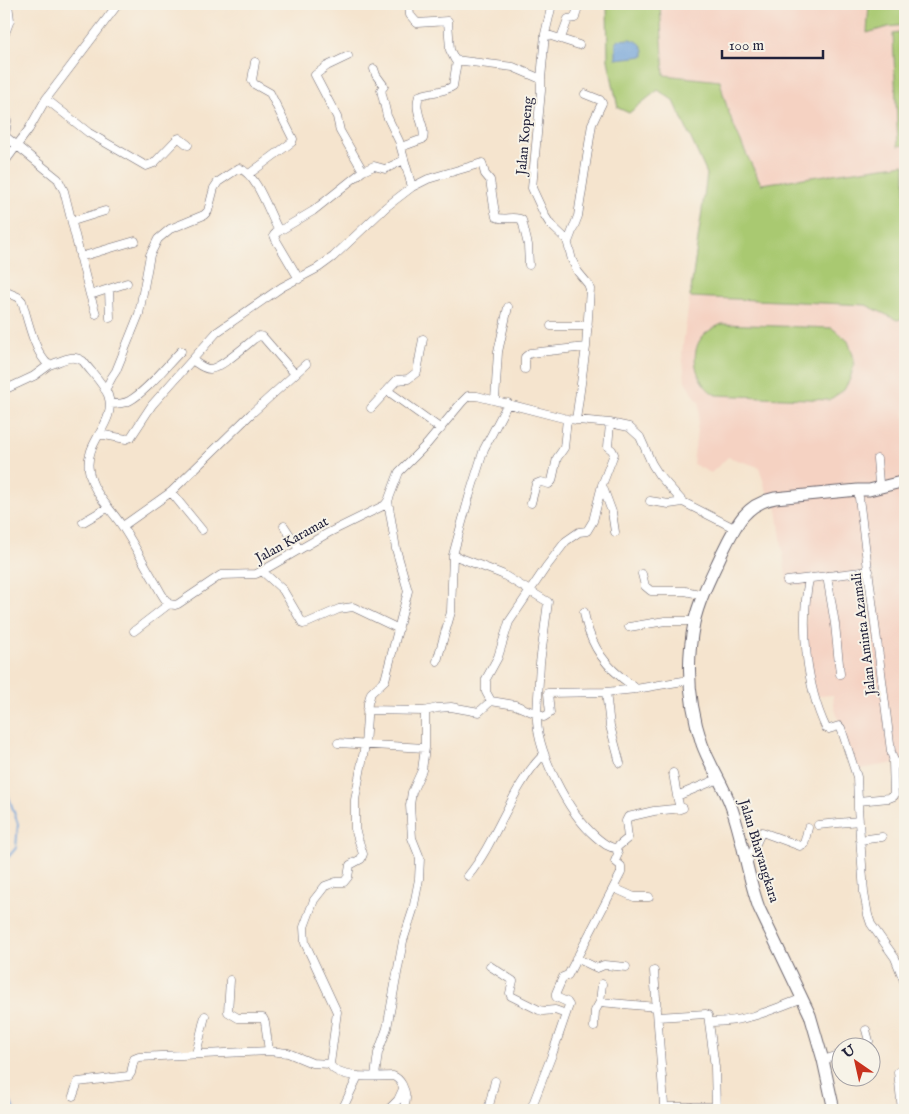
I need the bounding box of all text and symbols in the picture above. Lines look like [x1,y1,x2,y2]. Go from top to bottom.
scale bar [722,28,823,60]
text: 100 m [729,36,765,55]
street label: Jalan Kopeng [512,96,537,178]
street label: Jalan Karamat [251,512,332,568]
street label: Jalan Aminta Azamali [848,571,881,698]
street label: Jalan Bhayangkara [734,795,784,906]
north arrow [832,1036,882,1086]
text: U [839,1041,860,1063]

